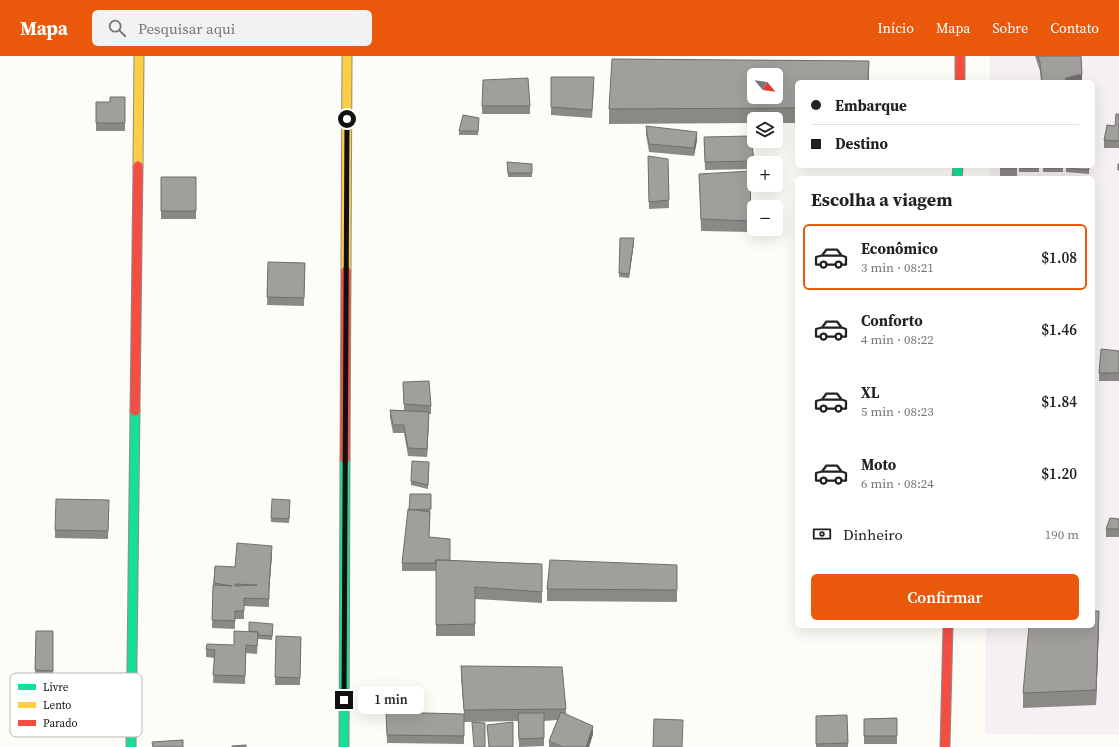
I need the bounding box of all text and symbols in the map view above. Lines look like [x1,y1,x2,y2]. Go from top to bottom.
search box [92,10,372,46]
text: Mapa [20,15,68,41]
icon: search [106,17,128,39]
text: Pesquisar aqui [138,18,235,39]
text: Início [877,18,914,38]
text: Mapa [936,18,970,38]
text: Sobre [992,18,1028,38]
text: Contato [1050,18,1099,38]
north arrow [747,68,783,104]
map controls [747,68,783,236]
text: Embarque [835,95,907,116]
route start [338,110,356,128]
button: layers [747,112,783,148]
text: Destino [835,133,888,154]
button: + [747,156,783,192]
text: Escolha a viagem [811,187,953,212]
button: − [747,200,783,236]
text: Econômico [861,238,938,259]
icon: car [813,239,849,275]
text: $1.08 [1041,247,1077,268]
text: 3 min · 08:21 [861,259,934,276]
text: Conforto [861,310,923,331]
icon: car [813,311,849,347]
text: $1.46 [1041,319,1077,340]
text: 4 min · 08:22 [861,331,934,348]
text: XL [861,382,880,403]
icon: car [813,383,849,419]
text: $1.84 [1041,391,1077,412]
text: 5 min · 08:23 [861,403,934,420]
text: Moto [861,454,896,475]
icon: car [813,455,849,491]
text: $1.20 [1041,463,1077,484]
text: 6 min · 08:24 [861,475,934,492]
icon: cash [811,523,833,545]
text: Dinheiro [843,524,903,545]
text: 190 m [1045,526,1079,543]
button: Confirmar [811,574,1079,620]
legend [10,673,142,737]
text: Livre [43,680,69,695]
callout: 1 min [358,686,424,714]
route end [335,691,353,709]
text: 1 min [374,691,408,708]
text: Lento [43,698,71,713]
text: Parado [43,716,77,731]

